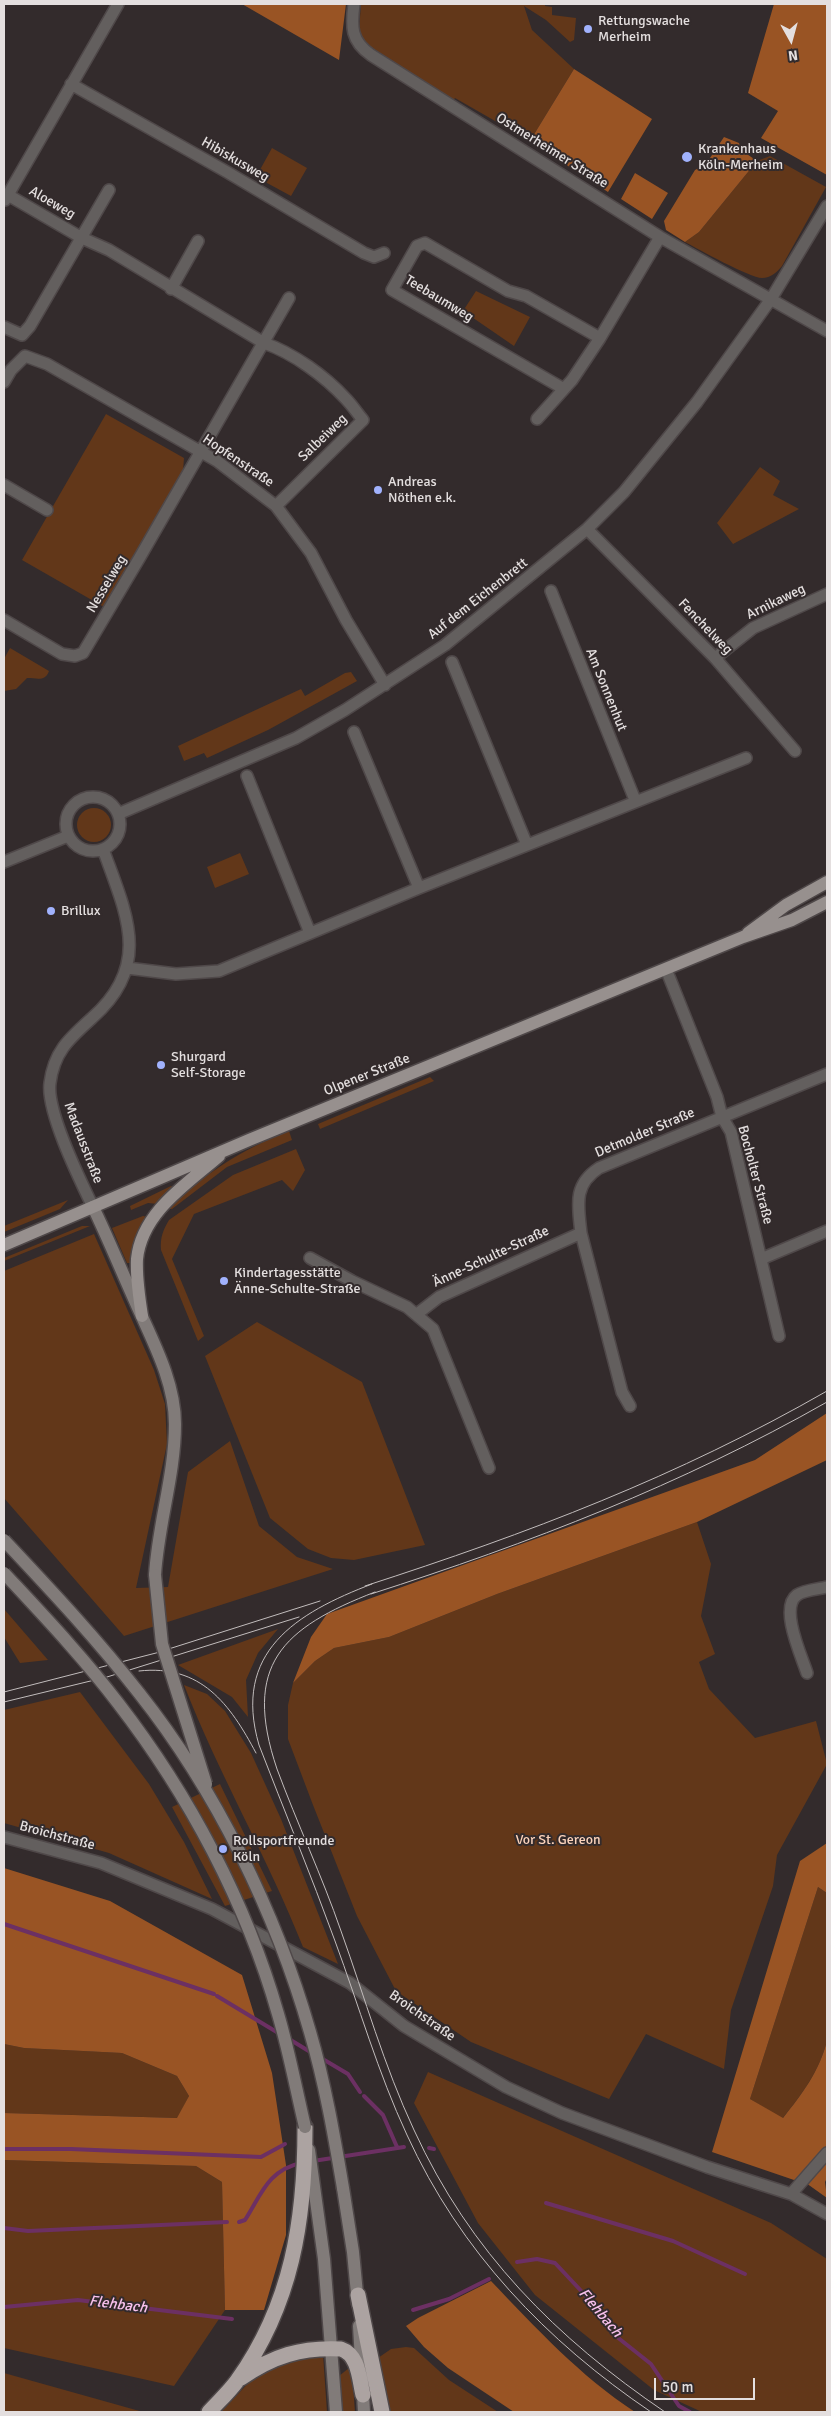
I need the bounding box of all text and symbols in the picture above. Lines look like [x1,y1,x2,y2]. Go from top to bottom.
place label: Rettungswache Merheim [598,13,690,46]
north arrow [766,15,816,65]
marker: Rettungswache Merheim [582,23,594,35]
text: N [787,46,799,64]
street label: Ostmerheimer Straße [493,110,611,192]
street label: Hibiskusweg [198,134,272,186]
place label: Krankenhaus Köln-Merheim [698,141,783,174]
marker: Krankenhaus Köln-Merheim [680,150,694,164]
street label: Aloeweg [26,183,78,223]
street label: Teebaumweg [402,272,476,326]
street label: Salbeiweg [295,411,351,465]
street label: Hopfenstraße [199,431,277,491]
place label: Andreas Nöthen e.k. [388,474,456,507]
marker: Andreas Nöthen e.k. [372,484,384,496]
street label: Nesselweg [83,552,131,616]
street label: Auf dem Eichenbrett [425,555,531,643]
street label: Arnikaweg [744,581,808,623]
street label: Fenchelweg [674,596,736,658]
street label: Am Sonnenhut [582,646,630,734]
place label: Brillux [61,903,100,919]
marker: Brillux [45,905,57,917]
place label: Shurgard Self-Storage [171,1049,246,1082]
street label: Olpener Straße [322,1050,412,1100]
marker: Shurgard Self-Storage [155,1059,167,1071]
street label: Madausstraße [60,1100,106,1186]
street label: Detmolder Straße [593,1104,697,1162]
street label: Bocholter Straße [734,1124,776,1226]
street label: Änne-Schulte-Straße [430,1223,552,1291]
place label: Kindertagesstätte Änne-Schulte-Straße [234,1265,361,1298]
marker: Kindertagesstätte Änne-Schulte-Straße [218,1275,230,1287]
street label: Broichstraße [17,1818,97,1854]
park label: Vor St. Gereon [515,1832,601,1848]
place label: Rollsportfreunde Köln [233,1833,335,1865]
marker: Rollsportfreunde Köln [217,1843,229,1855]
street label: Broichstraße [385,1987,459,2045]
water label: Flehbach [574,2285,626,2341]
water label: Flehbach [88,2293,148,2317]
scale bar [656,2368,757,2400]
text: 50 m [662,2378,693,2396]

